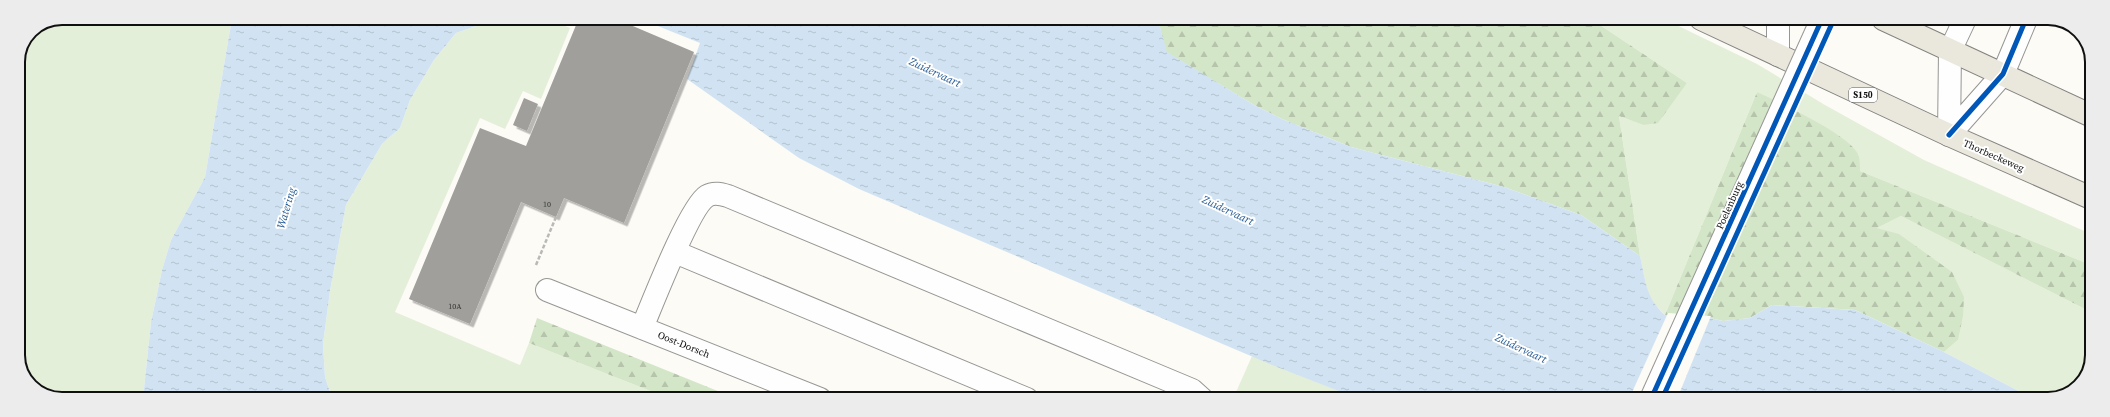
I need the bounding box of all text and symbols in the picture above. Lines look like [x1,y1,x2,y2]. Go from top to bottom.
water label: Zuidervaart [906,54,963,91]
road number: S150 [1849,88,1877,102]
street label: Thorbeckeweg [1961,136,2026,175]
street label: Poelenburg [1713,179,1746,231]
water label: Watering [273,185,300,230]
water label: Zuidervaart [1199,192,1256,229]
house number: 10 [543,199,551,210]
house number: 10A [448,301,462,312]
street label: Oost-Dorsch [656,328,712,361]
water label: Zuidervaart [1492,330,1549,367]

